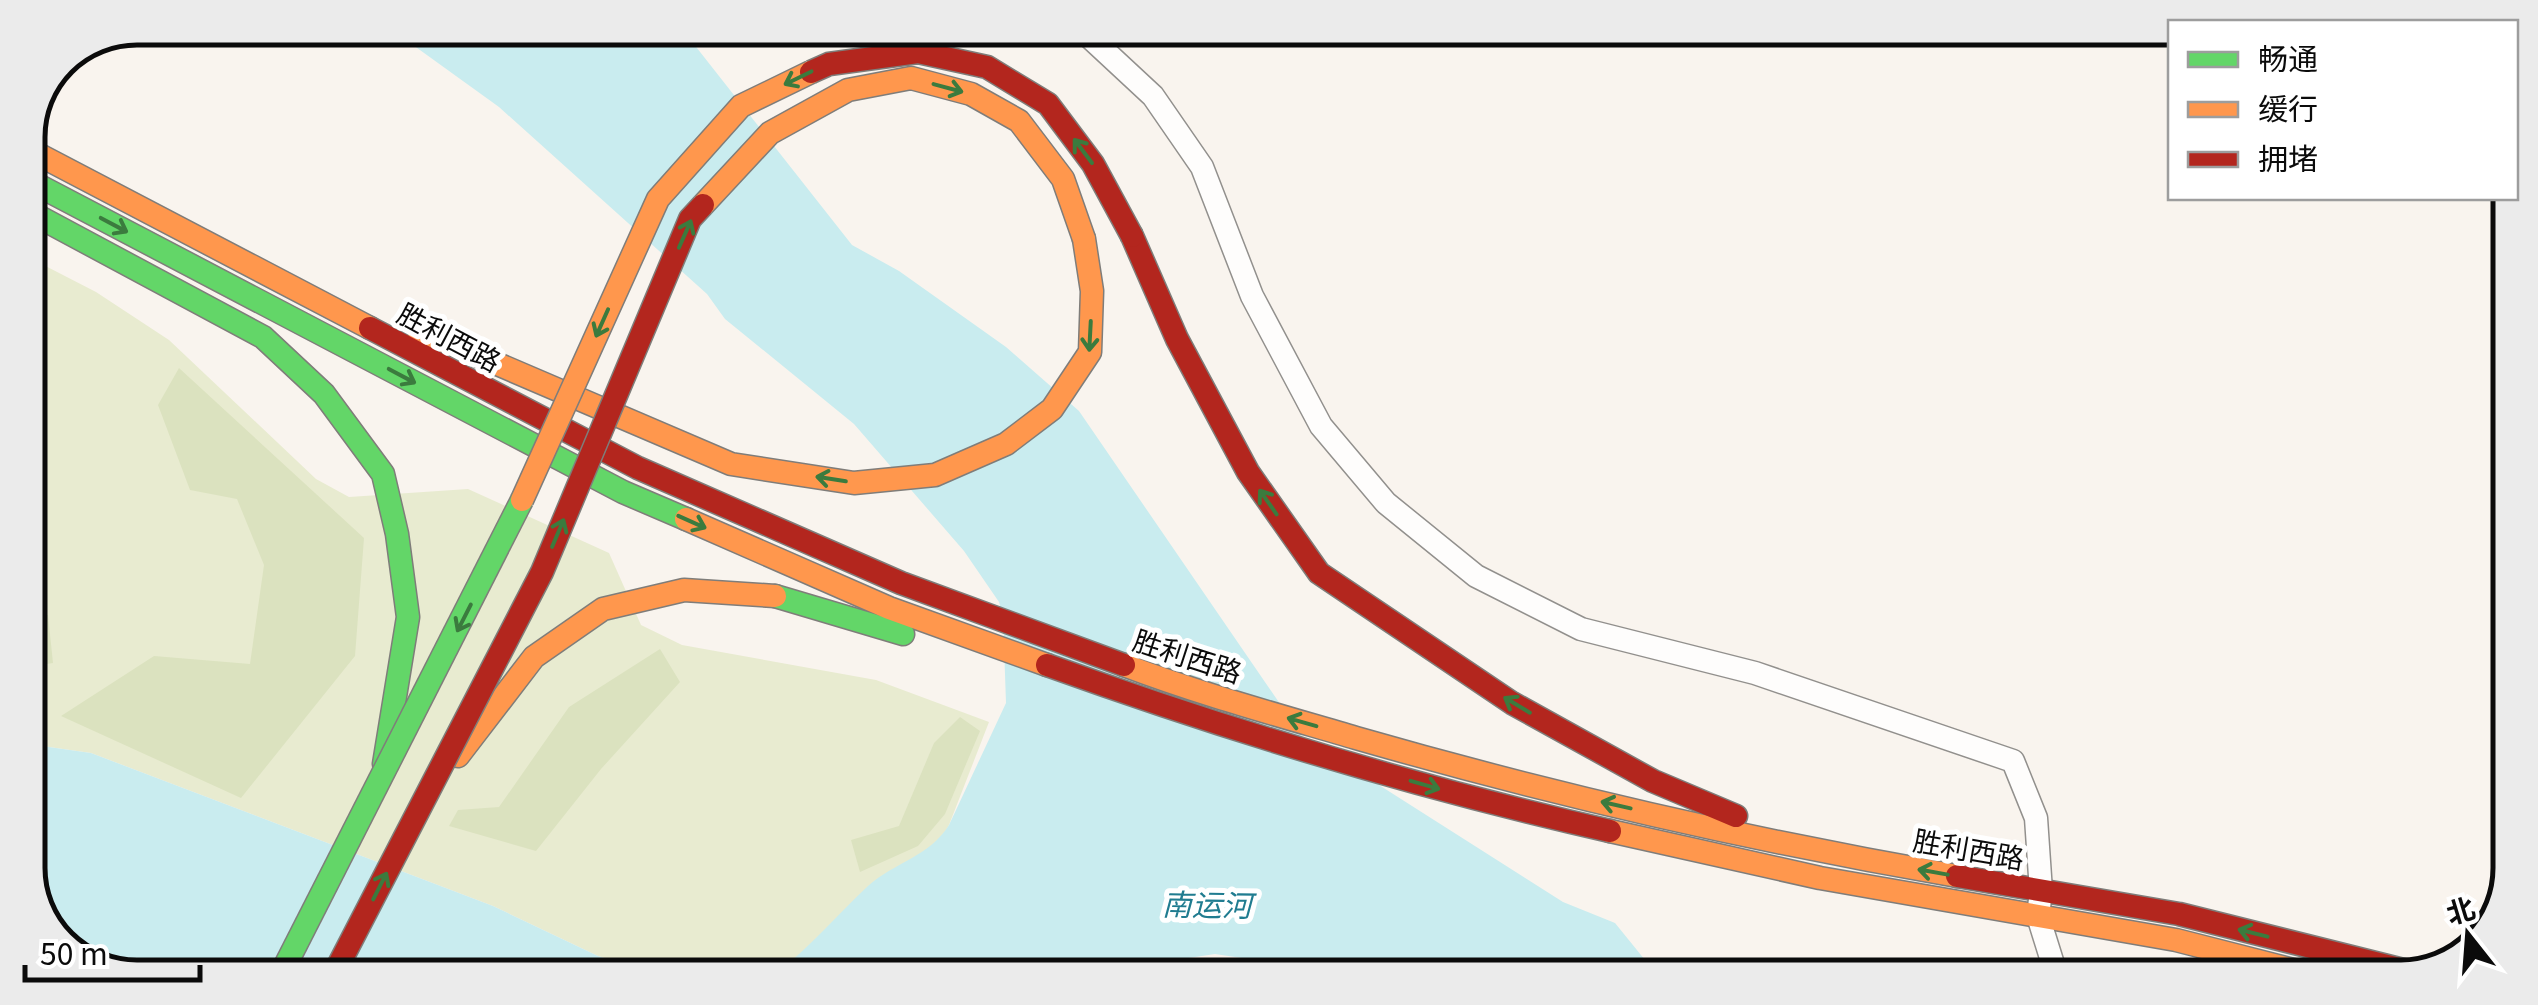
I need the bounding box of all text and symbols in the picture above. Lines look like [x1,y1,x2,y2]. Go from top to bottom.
legend [2168,20,2518,200]
text: 畅通 [2258,35,2318,79]
one-way arrow [784,70,814,89]
one-way arrow [932,80,964,99]
text: 缓行 [2258,85,2318,129]
text: 拥堵 [2258,135,2318,179]
one-way arrow [1073,138,1094,165]
one-way arrow [99,216,129,235]
one-way arrow [676,220,695,250]
street label: 胜利西路 [391,292,509,380]
one-way arrow [591,307,610,337]
one-way arrow [1080,319,1099,351]
one-way arrow [386,367,416,386]
one-way arrow [815,470,847,488]
one-way arrow [1258,488,1279,516]
one-way arrow [676,514,707,532]
one-way arrow [550,518,568,549]
one-way arrow [454,602,473,632]
street label: 胜利西路 [1129,619,1247,691]
one-way arrow [1503,695,1531,715]
one-way arrow [1286,712,1318,730]
one-way arrow [1409,777,1441,796]
one-way arrow [1600,795,1632,813]
street label: 胜利西路 [1910,819,2028,877]
one-way arrow [1918,862,1950,881]
one-way arrow [371,871,390,901]
water label: 南运河 [1162,880,1257,926]
north arrow [2418,885,2518,985]
text: 北 [2441,886,2479,932]
scale bar [25,920,200,982]
one-way arrow [2238,922,2269,941]
text: 50 m [40,930,108,974]

